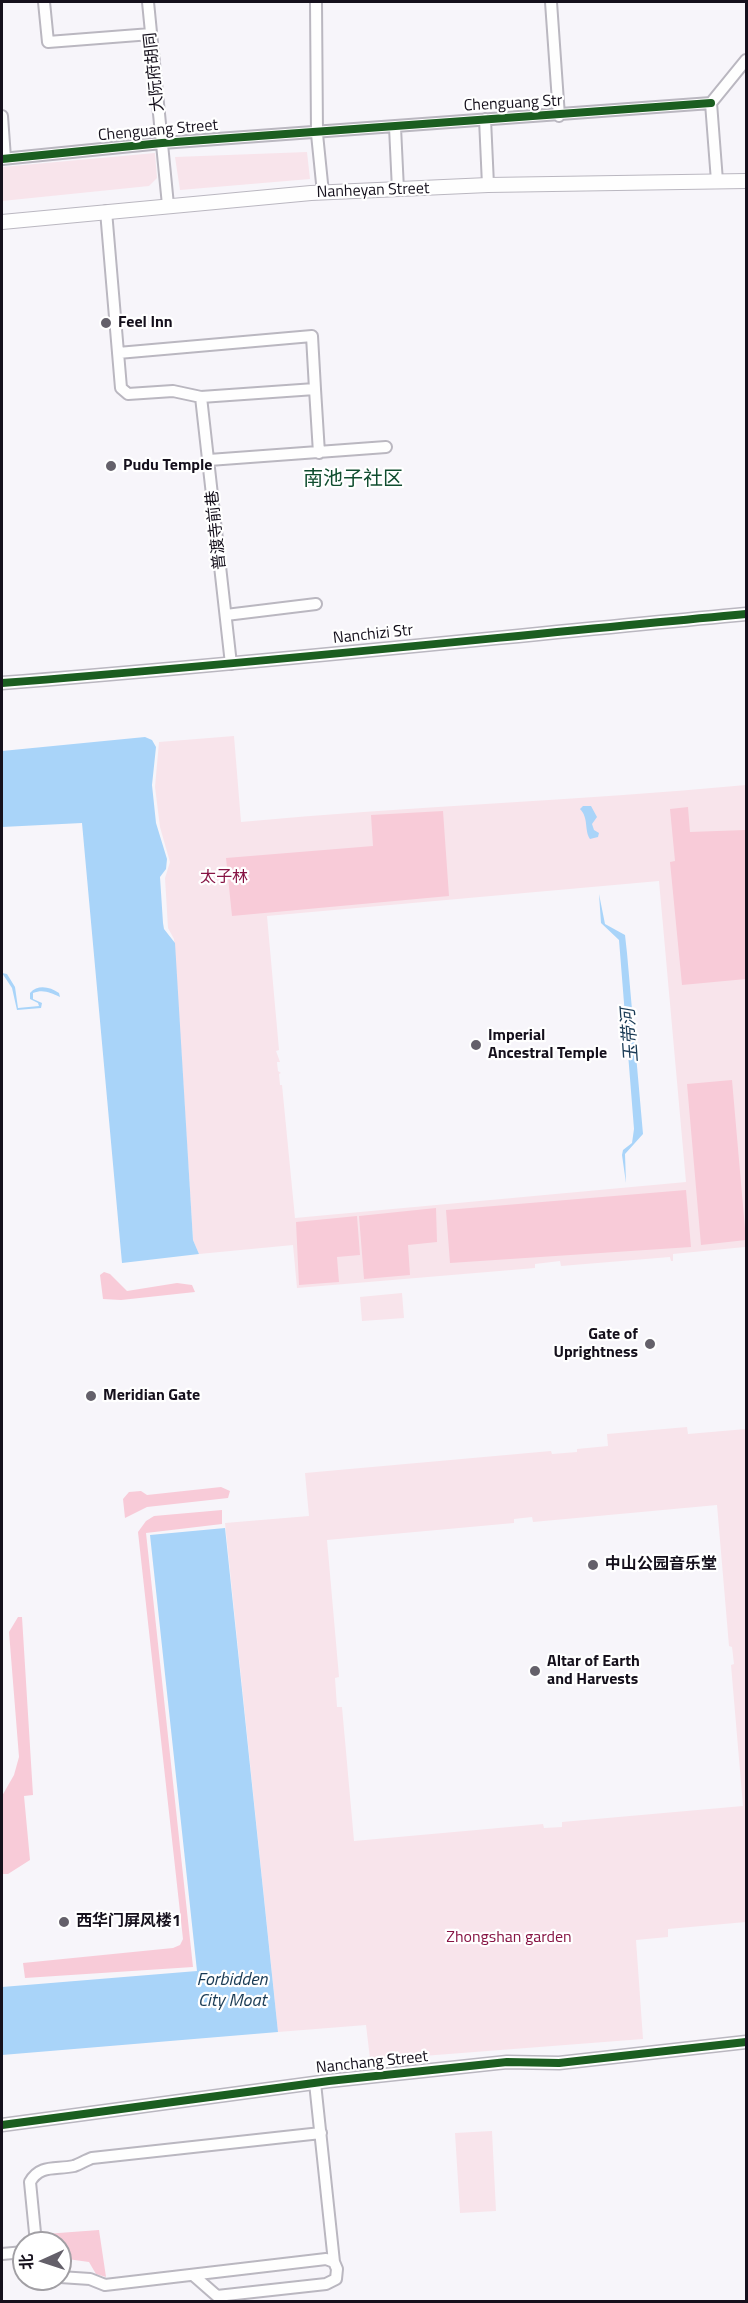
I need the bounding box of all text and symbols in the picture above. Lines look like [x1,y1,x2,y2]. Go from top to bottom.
street label: 大阮府胡同 [141,31,169,113]
street label: Chenguang Str [463,92,563,116]
street label: Chenguang Street [97,116,219,146]
street label: Nanheyan Street [316,179,430,203]
place label: Feel Inn [118,313,173,333]
marker: Feel Inn [99,316,113,330]
place label: Pudu Temple [123,456,213,476]
marker: Pudu Temple [104,459,118,473]
district label: 南池子社区 [303,468,403,492]
street label: 普渡寺前巷 [203,489,231,571]
street label: Nanchizi Str [332,621,414,649]
park label: 太子林 [200,868,248,888]
water label: 玉带河 [618,1007,644,1063]
place label: Imperial Ancestral Temple [488,1026,607,1064]
marker: Imperial Ancestral Temple [469,1038,483,1052]
place label: Gate of Uprightness [554,1325,638,1363]
marker: Gate of Uprightness [643,1337,657,1351]
place label: Meridian Gate [103,1386,200,1406]
marker: Meridian Gate [84,1389,98,1403]
place label: 中山公园音乐堂 [605,1555,717,1575]
marker: 中山公园音乐堂 [586,1558,600,1572]
place label: Altar of Earth and Harvests [547,1652,640,1690]
marker: Altar of Earth and Harvests [528,1664,542,1678]
place label: 西华门屏风楼1 [76,1912,181,1932]
marker: 西华门屏风楼1 [57,1915,71,1929]
park label: Zhongshan garden [446,1928,572,1948]
water label: Forbidden City Moat [196,1970,268,2012]
street label: Nanchang Street [315,2048,429,2078]
north arrow [12,2231,72,2291]
text: 北 [14,2253,38,2270]

